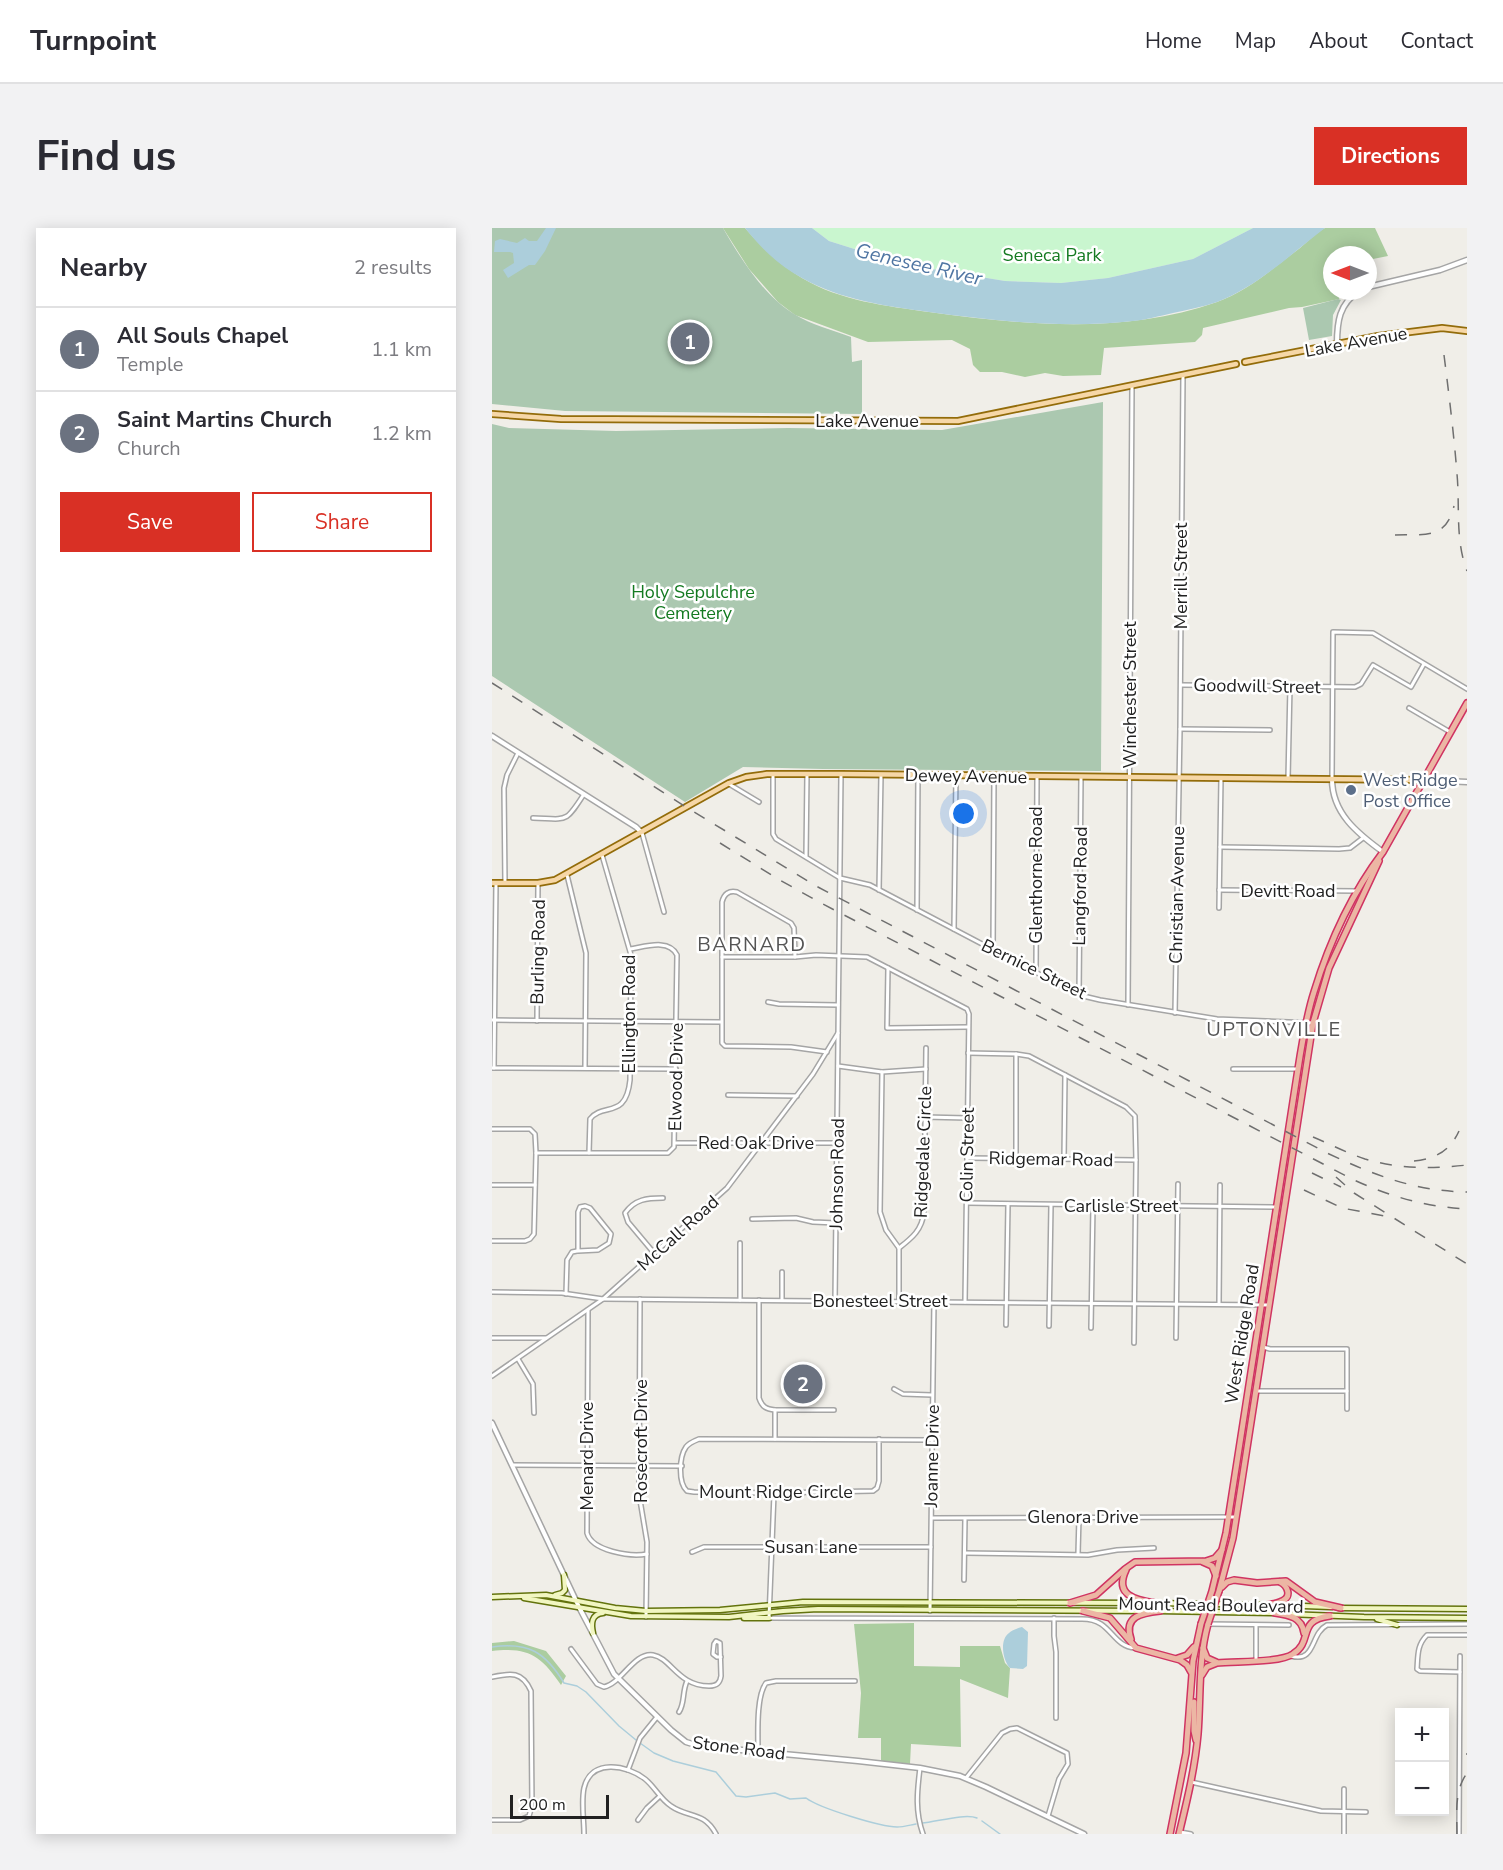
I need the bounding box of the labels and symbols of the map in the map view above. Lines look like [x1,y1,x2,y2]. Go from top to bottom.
water label: Genesee River [853,237,986,292]
park label: Seneca Park [1003,243,1102,267]
north arrow [1323,246,1377,300]
pin: 1 [670,320,710,364]
street label: Lake Avenue [1303,321,1409,363]
street label: Lake Avenue [815,409,919,433]
street label: Merrill Street [1169,522,1193,629]
park label: Holy Sepulchre Cemetery [631,580,755,625]
street label: Winchester Street [1118,621,1142,768]
street label: Goodwill Street [1193,673,1322,699]
street label: Dewey Avenue [905,763,1027,789]
place label: West Ridge Post Office [1363,768,1458,813]
marker: West Ridge Post Office [1344,783,1358,797]
your location [949,799,978,828]
street label: Glenthorne Road [1024,806,1048,944]
street label: Langford Road [1067,826,1093,946]
street label: Christian Avenue [1164,826,1190,964]
street label: Devitt Road [1240,879,1336,903]
street label: Burling Road [525,899,551,1005]
district label: BARNARD [697,931,807,958]
street label: Bernice Street [977,933,1091,1005]
street label: Ellington Road [617,954,641,1074]
district label: UPTONVILLE [1206,1016,1342,1043]
street label: Elwood Drive [663,1023,689,1131]
street label: Ridgedale Circle [909,1086,937,1218]
street label: Colin Street [954,1107,980,1203]
street label: Johnson Road [824,1118,850,1231]
street label: Red Oak Drive [698,1131,814,1155]
street label: Ridgemar Road [988,1146,1114,1172]
street label: McCall Road [632,1190,724,1276]
street label: Carlisle Street [1064,1194,1179,1218]
street label: West Ridge Road [1219,1262,1265,1406]
street label: Bonesteel Street [813,1289,948,1313]
pin: 2 [784,1362,822,1406]
street label: Rosecroft Drive [629,1379,653,1503]
street label: Menard Drive [575,1402,599,1510]
street label: Joanne Drive [919,1404,945,1509]
street label: Mount Ridge Circle [699,1480,853,1504]
street label: Glenora Drive [1027,1505,1139,1529]
street label: Susan Lane [764,1535,858,1559]
street label: Mount Read Boulevard [1118,1591,1304,1619]
street label: Stone Road [691,1730,787,1766]
scale bar [510,1792,609,1820]

